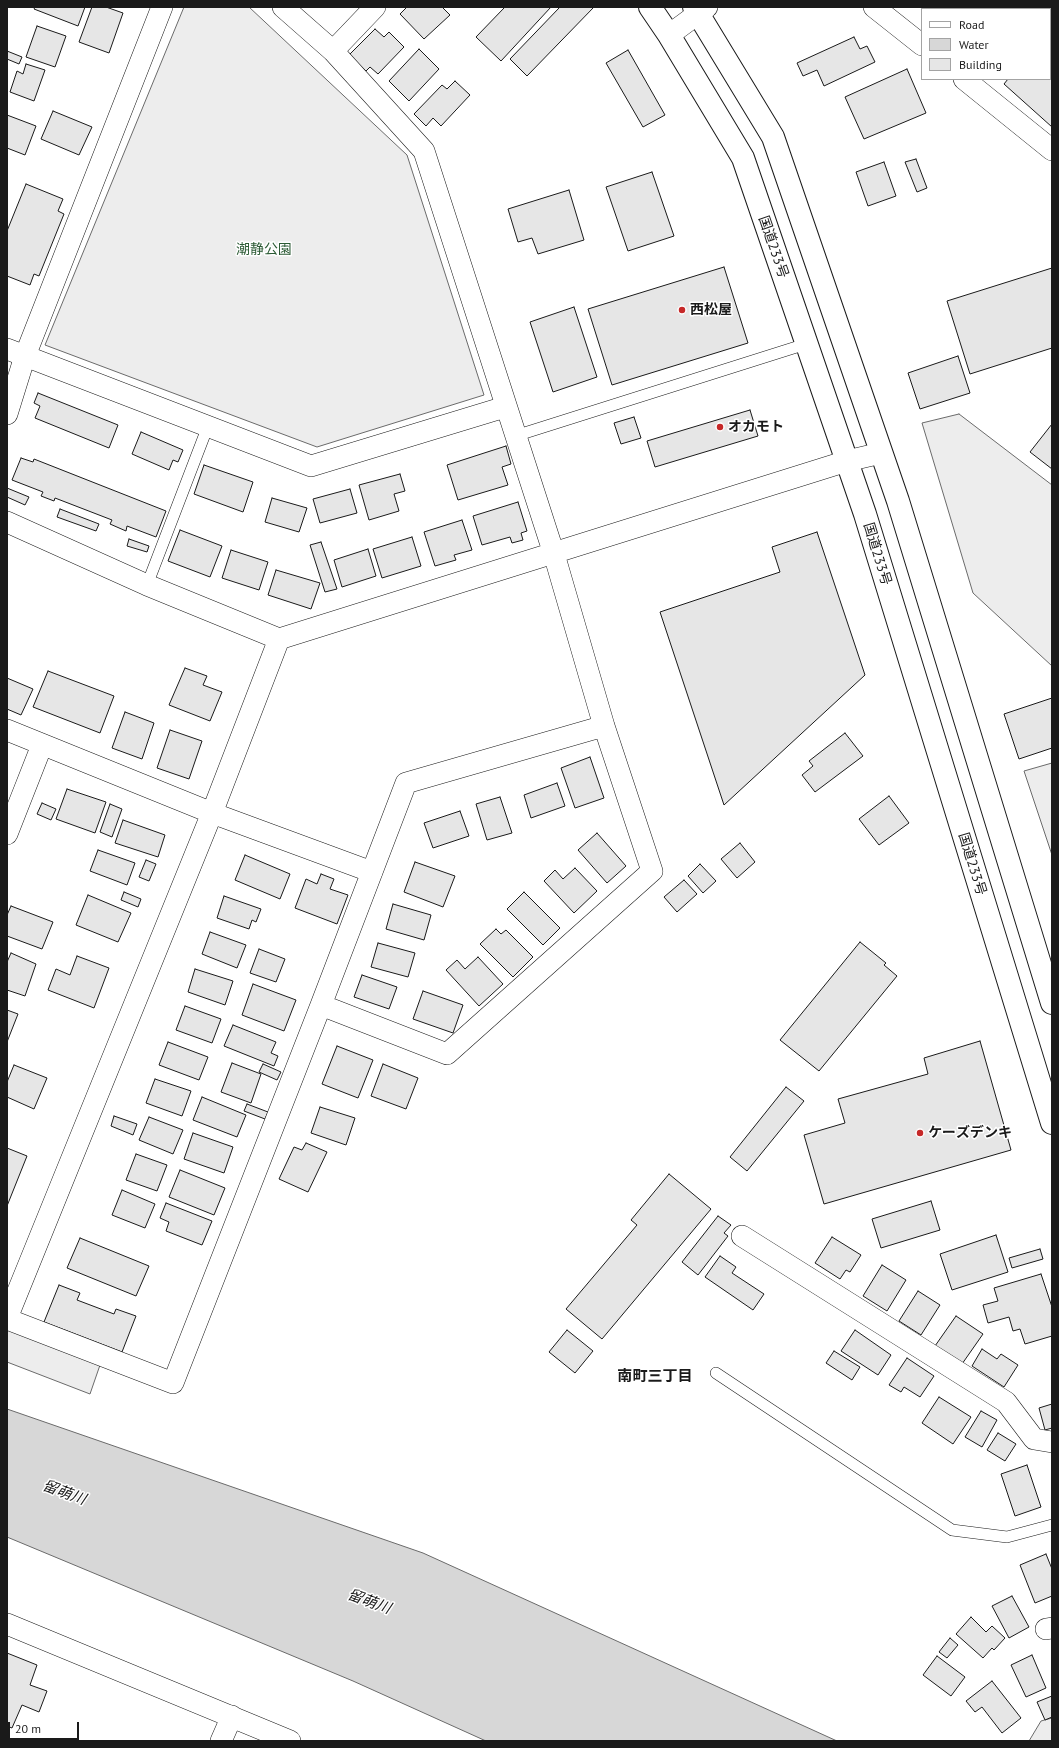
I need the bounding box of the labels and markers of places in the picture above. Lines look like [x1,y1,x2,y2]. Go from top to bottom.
place label: 西松屋 [690,302,732,318]
marker: 西松屋 [677,305,687,315]
place label: オカモト [728,419,784,435]
marker: オカモト [715,422,725,432]
place label: ケーズデンキ [928,1125,1012,1141]
marker: ケーズデンキ [915,1128,925,1138]

